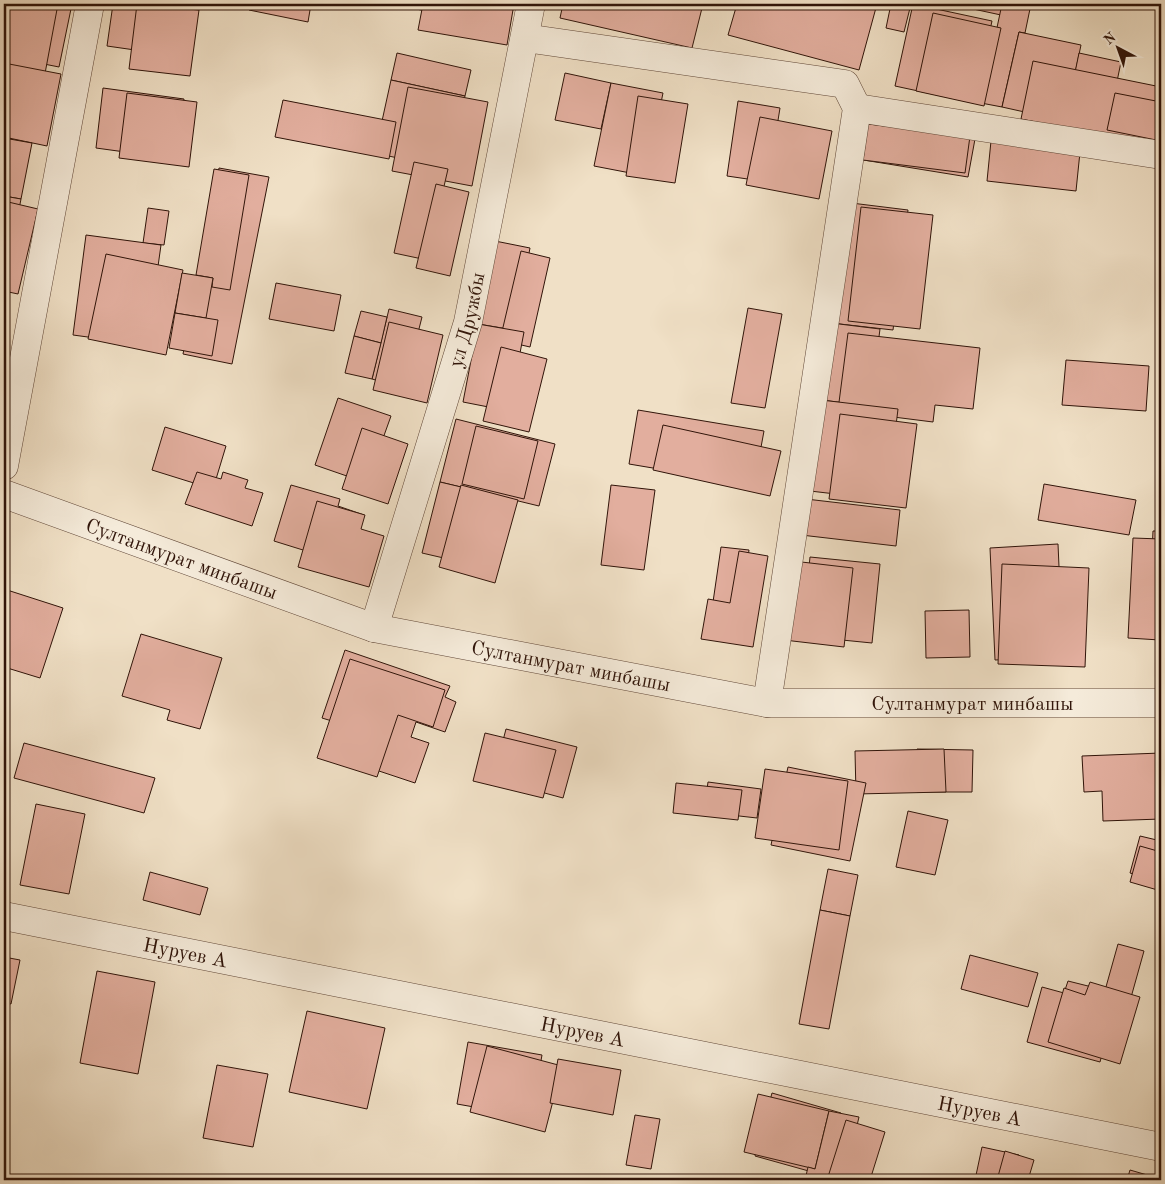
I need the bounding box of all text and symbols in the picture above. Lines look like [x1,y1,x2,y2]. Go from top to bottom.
north arrow [1092,22,1142,72]
text: N [1101,30,1119,48]
street label: ул Дружбы [447,271,490,370]
street label: Султанмурат минбашы [83,516,280,604]
street label: Султанмурат минбашы [469,639,672,696]
street label: Султанмурат минбашы [871,695,1074,715]
street label: Нуруев А [141,936,229,972]
street label: Нуруев А [538,1015,626,1052]
street label: Нуруев А [935,1095,1023,1131]

